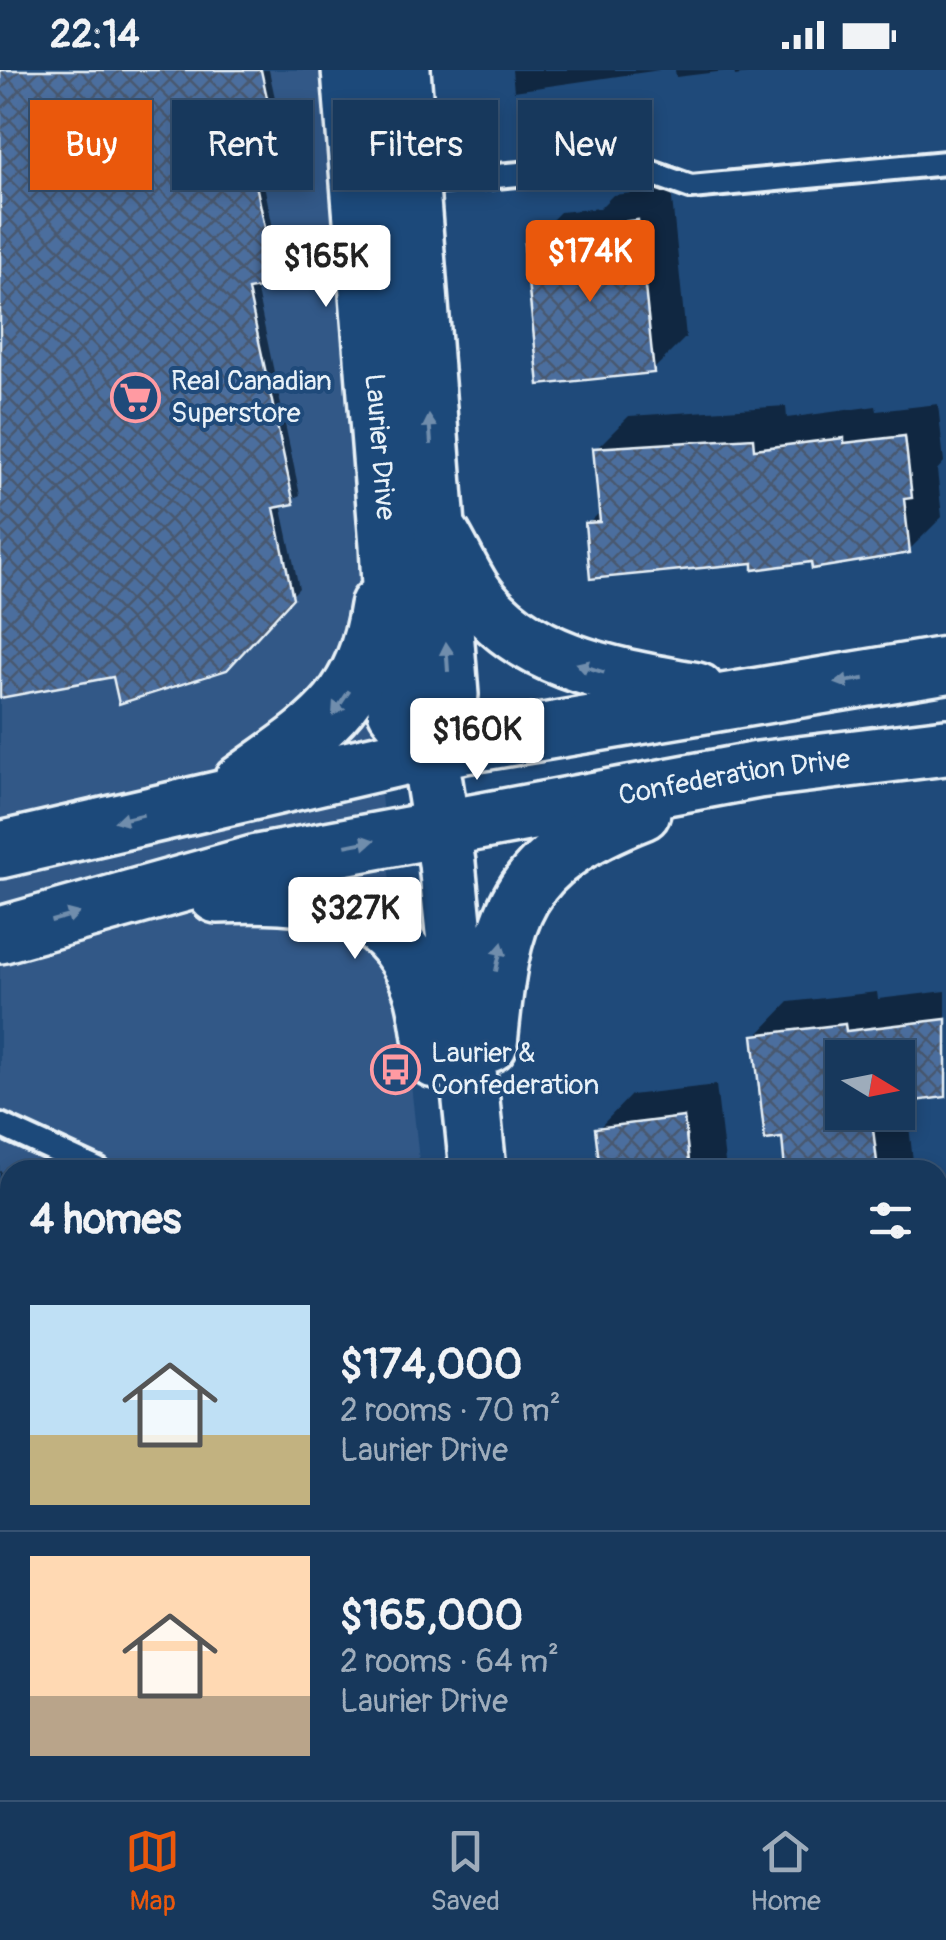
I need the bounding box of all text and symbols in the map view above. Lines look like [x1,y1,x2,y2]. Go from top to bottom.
text: 22:14 [50,11,140,59]
chip: Buy [30,100,152,190]
chip: Rent [172,100,313,190]
chip: Filters [333,100,498,190]
chip: New [518,100,652,190]
pin: $174K [520,220,660,305]
pin: $165K [256,225,396,310]
text: $174K [548,232,632,272]
text: $165K [283,237,369,277]
place label: Real Canadian Superstore [171,364,332,431]
supermarket icon: Real Canadian Superstore [110,371,162,423]
street label: Laurier Drive [357,372,404,522]
one-way arrow [422,414,438,446]
one-way arrow [439,641,455,673]
one-way arrow [574,659,604,674]
one-way arrow [834,674,865,689]
one-way arrow [332,689,351,716]
pin: $160K [407,698,547,783]
text: $160K [432,710,522,750]
street label: Confederation Drive [616,741,852,813]
one-way arrow [113,811,144,826]
one-way arrow [345,835,376,851]
pin: $327K [285,877,425,962]
text: $327K [310,889,400,929]
one-way arrow [50,909,80,924]
one-way arrow [492,941,508,972]
place label: Laurier & Confederation [431,1036,599,1103]
north arrow [825,1040,915,1130]
map controls [825,1040,915,1130]
bus stop icon: Laurier & Confederation [370,1043,422,1095]
icon: filters [863,1193,918,1248]
text: 4 homes [30,1194,181,1246]
text: $174,000 [340,1339,523,1391]
icon: home [110,1345,230,1465]
text: 2 rooms · 70 m² [340,1391,561,1431]
text: Laurier Drive [340,1431,508,1471]
text: $165,000 [340,1590,523,1642]
icon: home [110,1596,230,1716]
text: 2 rooms · 64 m² [340,1642,559,1682]
text: Laurier Drive [340,1682,508,1722]
tab: Map [125,1824,180,1919]
tab: Saved [430,1824,500,1919]
tab: Home [750,1824,821,1919]

